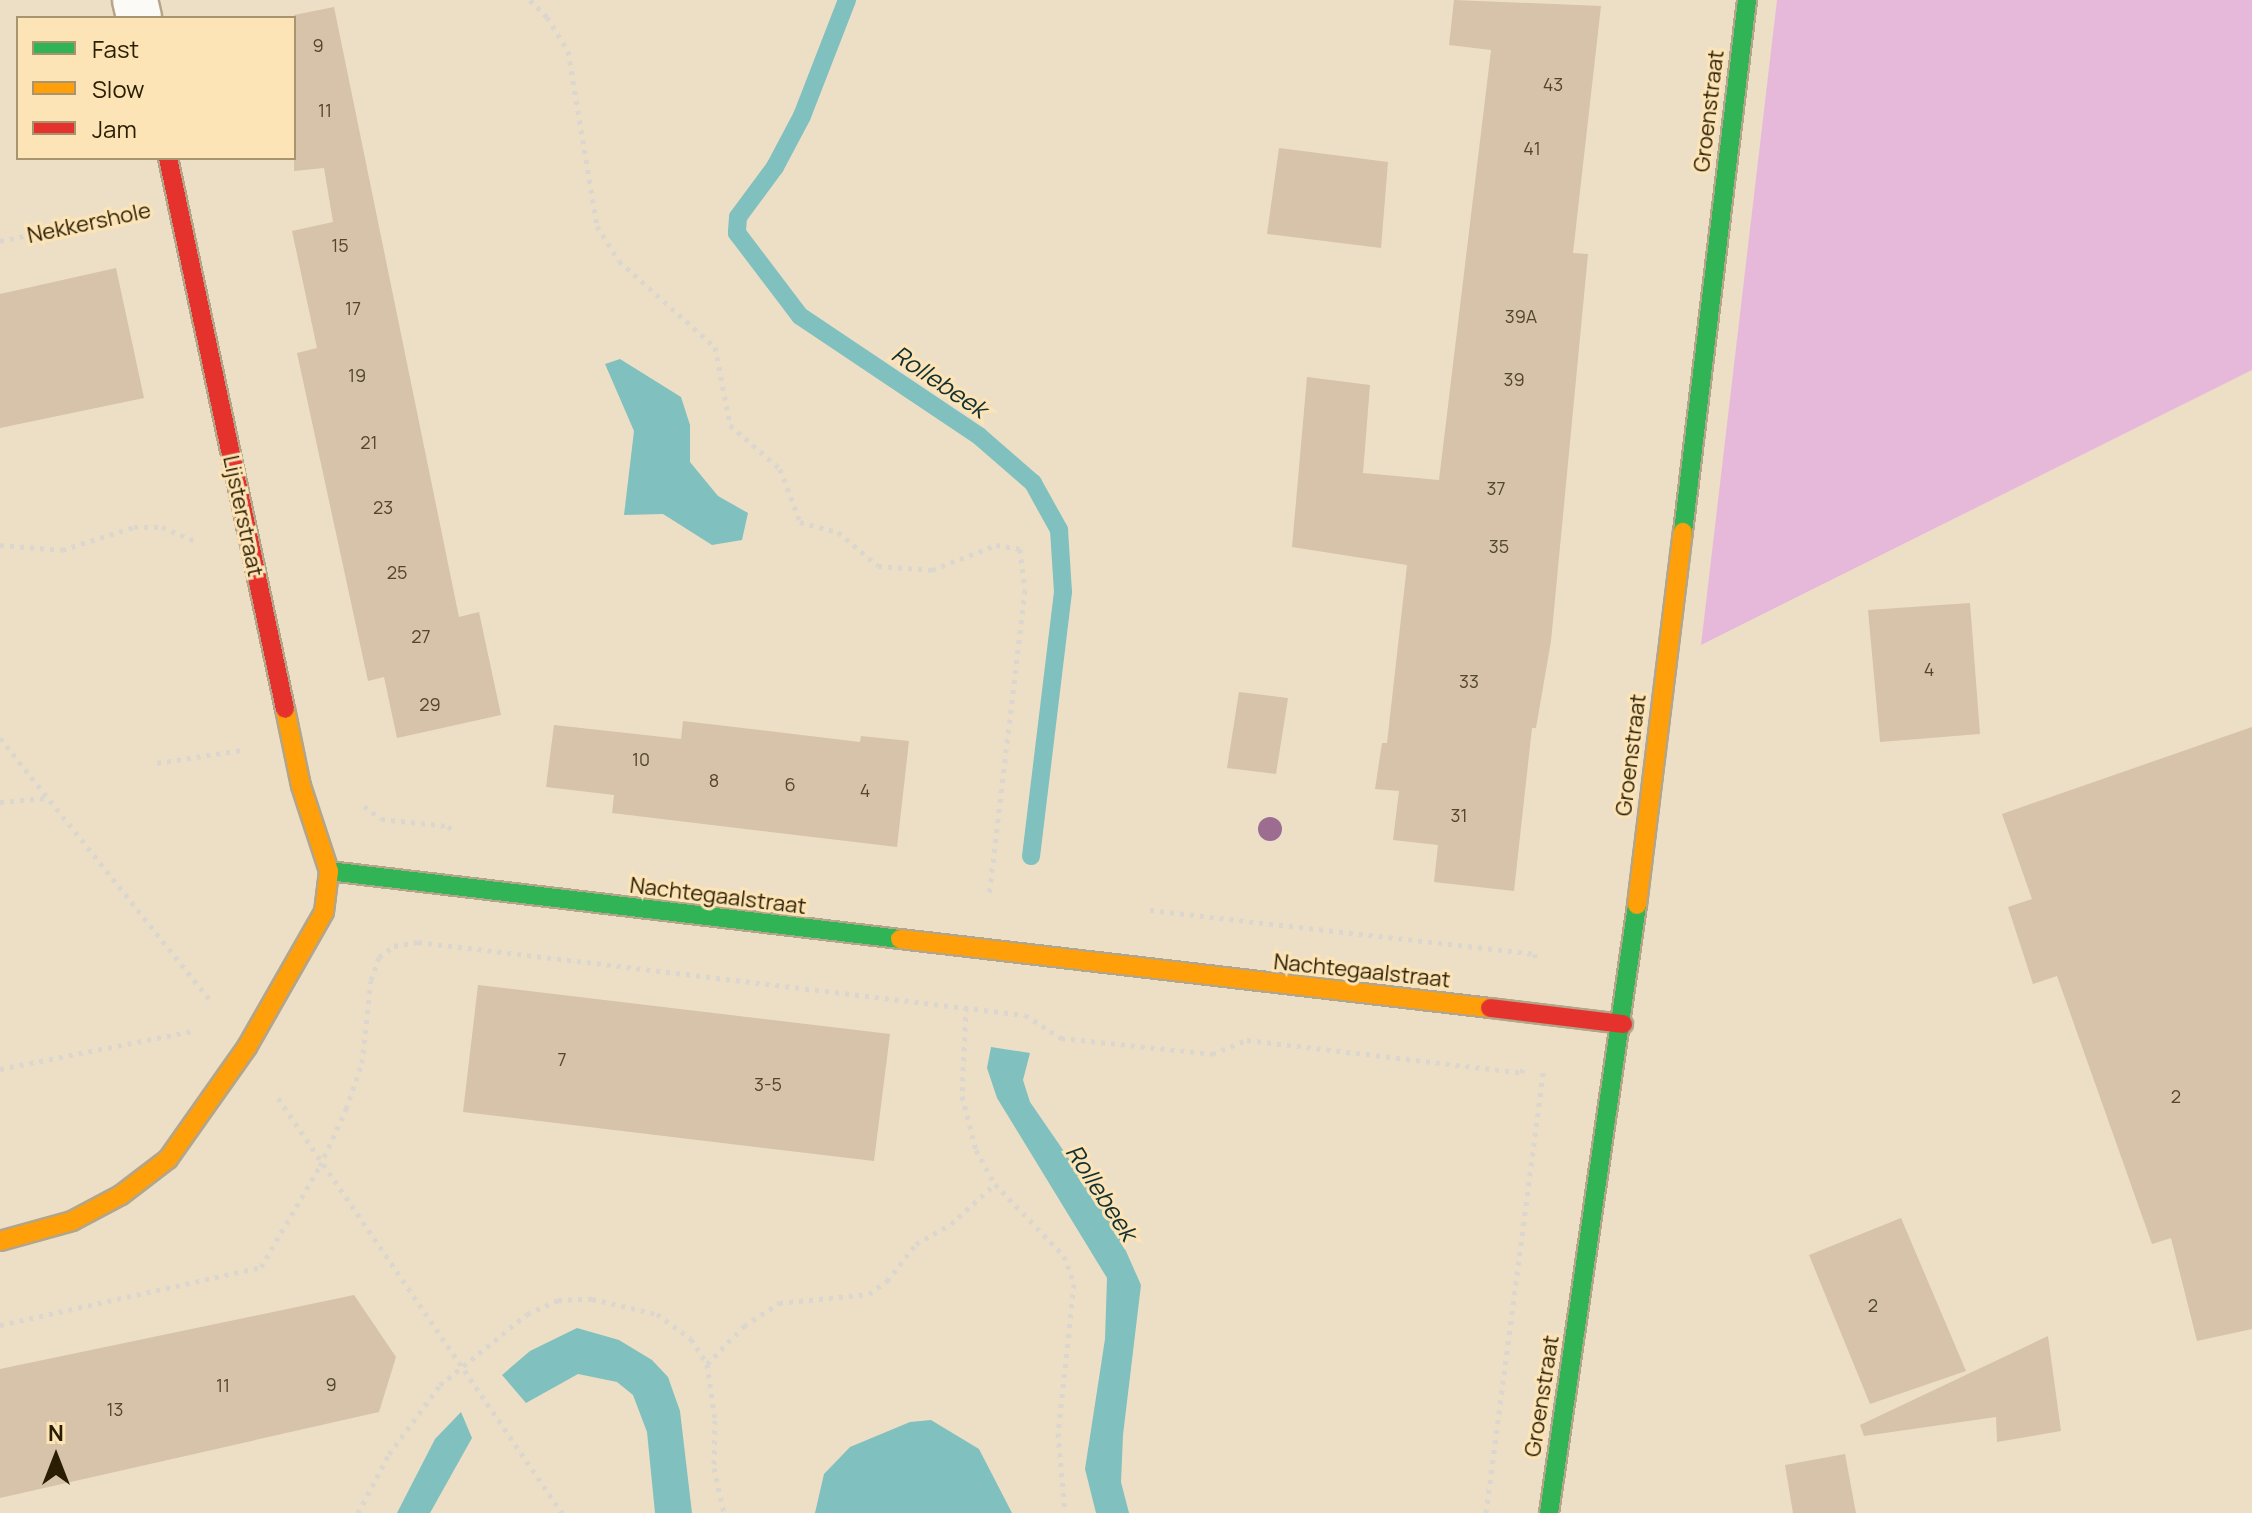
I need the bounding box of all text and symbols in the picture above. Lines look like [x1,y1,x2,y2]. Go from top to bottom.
legend [16,16,296,160]
text: Fast [92,32,139,65]
house number: 9 [312,34,324,56]
street label: Groenstraat [1688,48,1730,174]
text: Slow [92,72,145,105]
house number: 43 [1543,73,1563,95]
house number: 11 [318,99,332,121]
text: Jam [92,112,137,145]
house number: 41 [1523,137,1541,159]
street label: Nekkershole [25,197,153,249]
house number: 15 [331,234,349,256]
house number: 17 [345,297,361,319]
house number: 39A [1505,305,1537,327]
water label: Rollebeek [887,339,993,423]
house number: 19 [348,364,366,386]
house number: 39 [1503,368,1525,390]
house number: 21 [360,431,378,453]
street label: Lijsterstraat [217,453,269,579]
house number: 37 [1487,477,1505,499]
house number: 23 [373,496,393,518]
house number: 35 [1489,535,1509,557]
house number: 25 [387,561,407,583]
house number: 27 [411,625,431,647]
house number: 4 [1924,658,1934,680]
house number: 33 [1459,670,1479,692]
street label: Groenstraat [1610,692,1652,818]
house number: 29 [419,693,441,715]
house number: 10 [632,748,650,770]
house number: 8 [709,769,719,791]
house number: 6 [784,773,796,795]
house number: 4 [860,779,870,801]
house number: 31 [1451,804,1467,826]
street label: Nachtegaalstraat [628,872,808,920]
street label: Nachtegaalstraat [1272,949,1452,993]
house number: 7 [557,1048,567,1070]
house number: 3-5 [754,1073,782,1095]
house number: 2 [2171,1085,2181,1107]
water label: Rollebeek [1060,1139,1144,1245]
house number: 2 [1868,1294,1878,1316]
street label: Groenstraat [1519,1333,1565,1459]
house number: 9 [325,1373,337,1395]
house number: 11 [216,1374,230,1396]
house number: 13 [107,1398,123,1420]
north arrow [16,1417,96,1497]
text: N [48,1418,64,1448]

